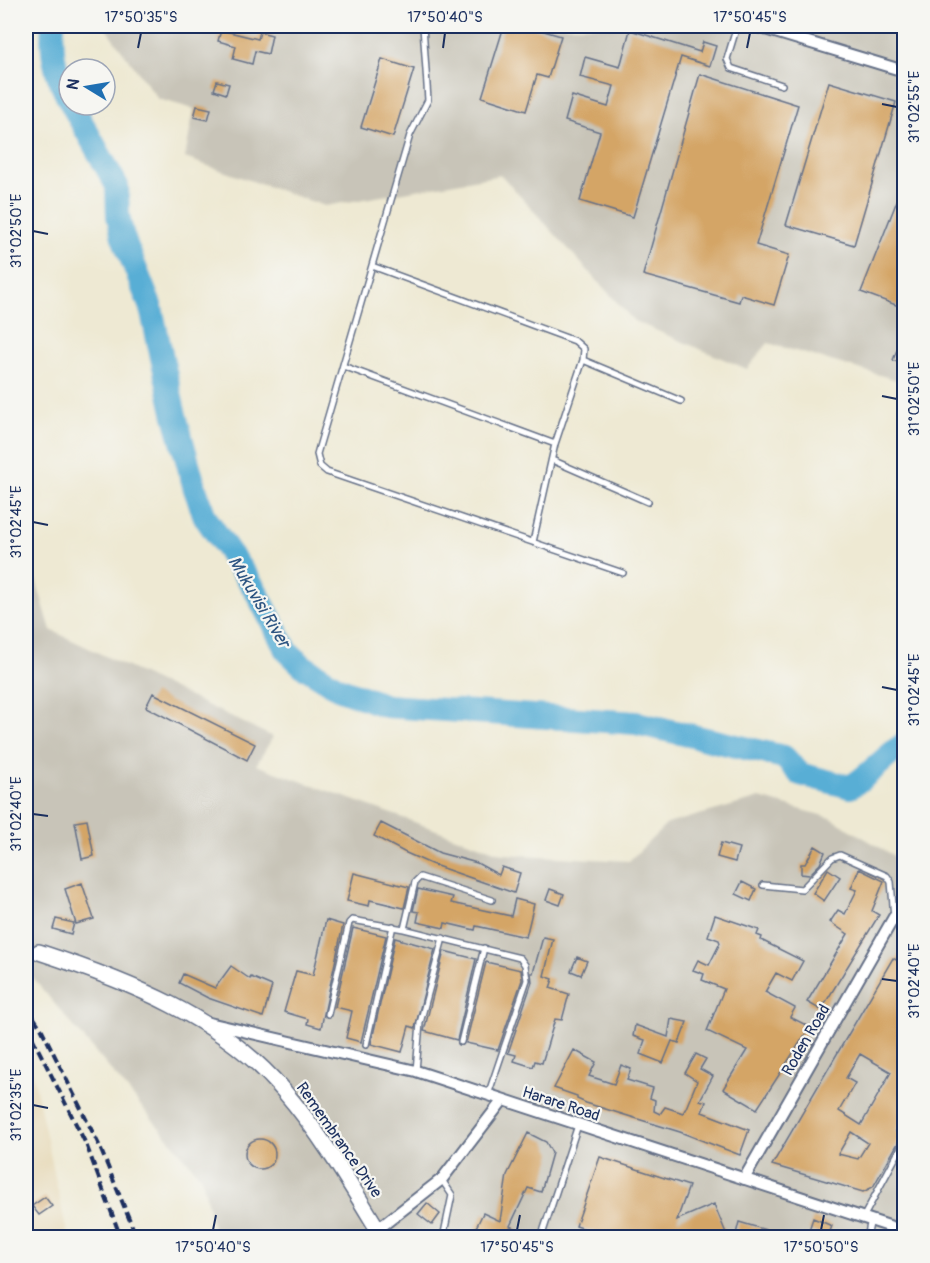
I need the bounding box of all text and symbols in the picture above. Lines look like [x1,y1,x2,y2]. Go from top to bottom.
text: 17°50'35"S [104,8,178,27]
text: 17°50'40"S [407,8,483,27]
text: 17°50'45"S [713,8,787,27]
north arrow [57,57,117,117]
text: 31°02'55"E [905,71,924,143]
text: N [62,77,84,92]
text: 31°02'50"E [7,193,26,268]
text: 31°02'50"E [905,361,924,436]
text: 31°02'45"E [7,485,26,559]
water label: Mukuvisi River [223,552,297,654]
text: 31°02'45"E [905,653,924,727]
text: 31°02'40"E [7,776,26,852]
text: 31°02'40"E [905,943,924,1019]
street label: Roden Road [778,1001,834,1079]
text: 31°02'35"E [7,1068,26,1141]
street label: Remembrance Drive [292,1078,386,1202]
street label: Harare Road [520,1082,602,1126]
text: 17°50'40"S [175,1238,251,1257]
text: 17°50'45"S [480,1238,554,1257]
text: 17°50'50"S [784,1238,858,1257]

